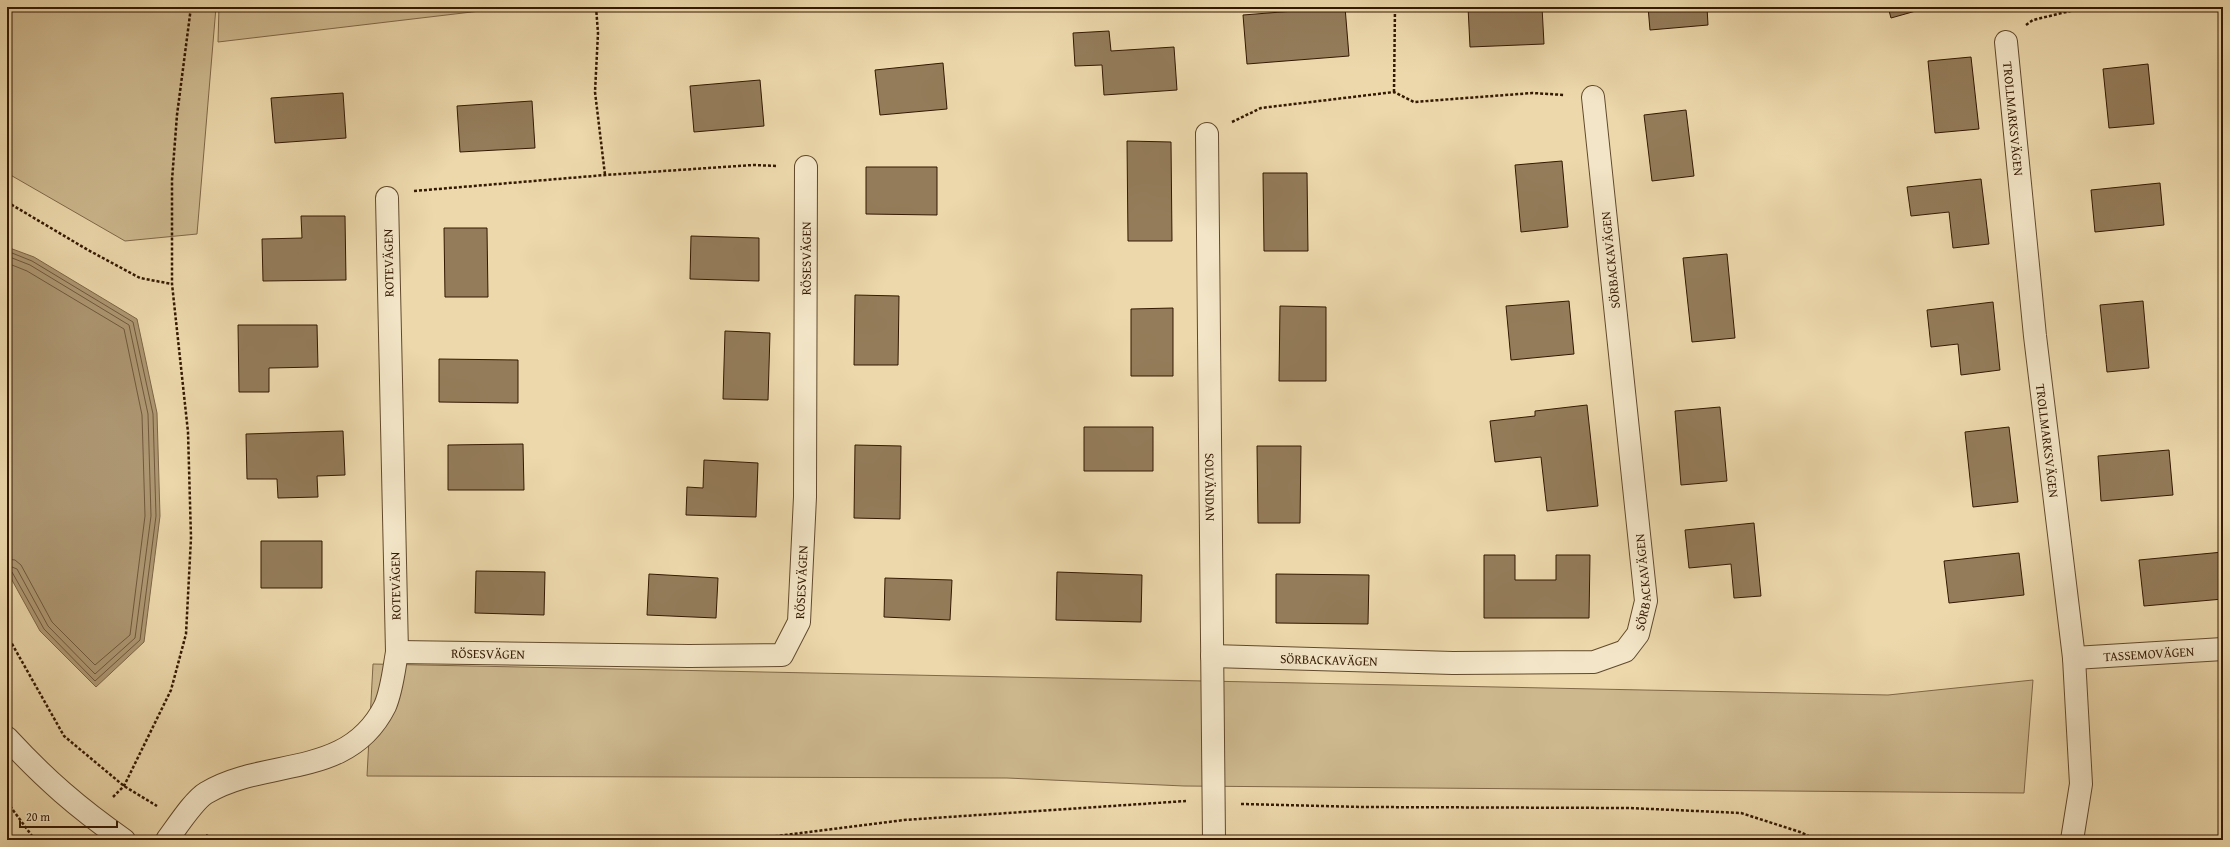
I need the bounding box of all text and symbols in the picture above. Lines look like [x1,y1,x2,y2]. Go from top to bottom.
street label: TROLLMARKSVÄGEN [1998,61,2028,177]
street label: SÖRBACKAVÄGEN [1596,210,1625,309]
street label: RÖSESVÄGEN [797,221,816,295]
street label: ROTEVÄGEN [378,228,399,297]
street label: TROLLMARKSVÄGEN [2031,383,2064,499]
street label: SOLVÄNDAN [1200,453,1220,522]
street label: SÖRBACKAVÄGEN [1630,532,1656,633]
street label: RÖSESVÄGEN [790,544,813,620]
street label: ROTEVÄGEN [385,551,406,620]
street label: TASSEMOVÄGEN [2103,642,2195,666]
street label: RÖSESVÄGEN [451,644,526,664]
street label: SÖRBACKAVÄGEN [1280,649,1379,671]
scale bar [20,803,117,829]
text: 20 m [26,808,50,825]

